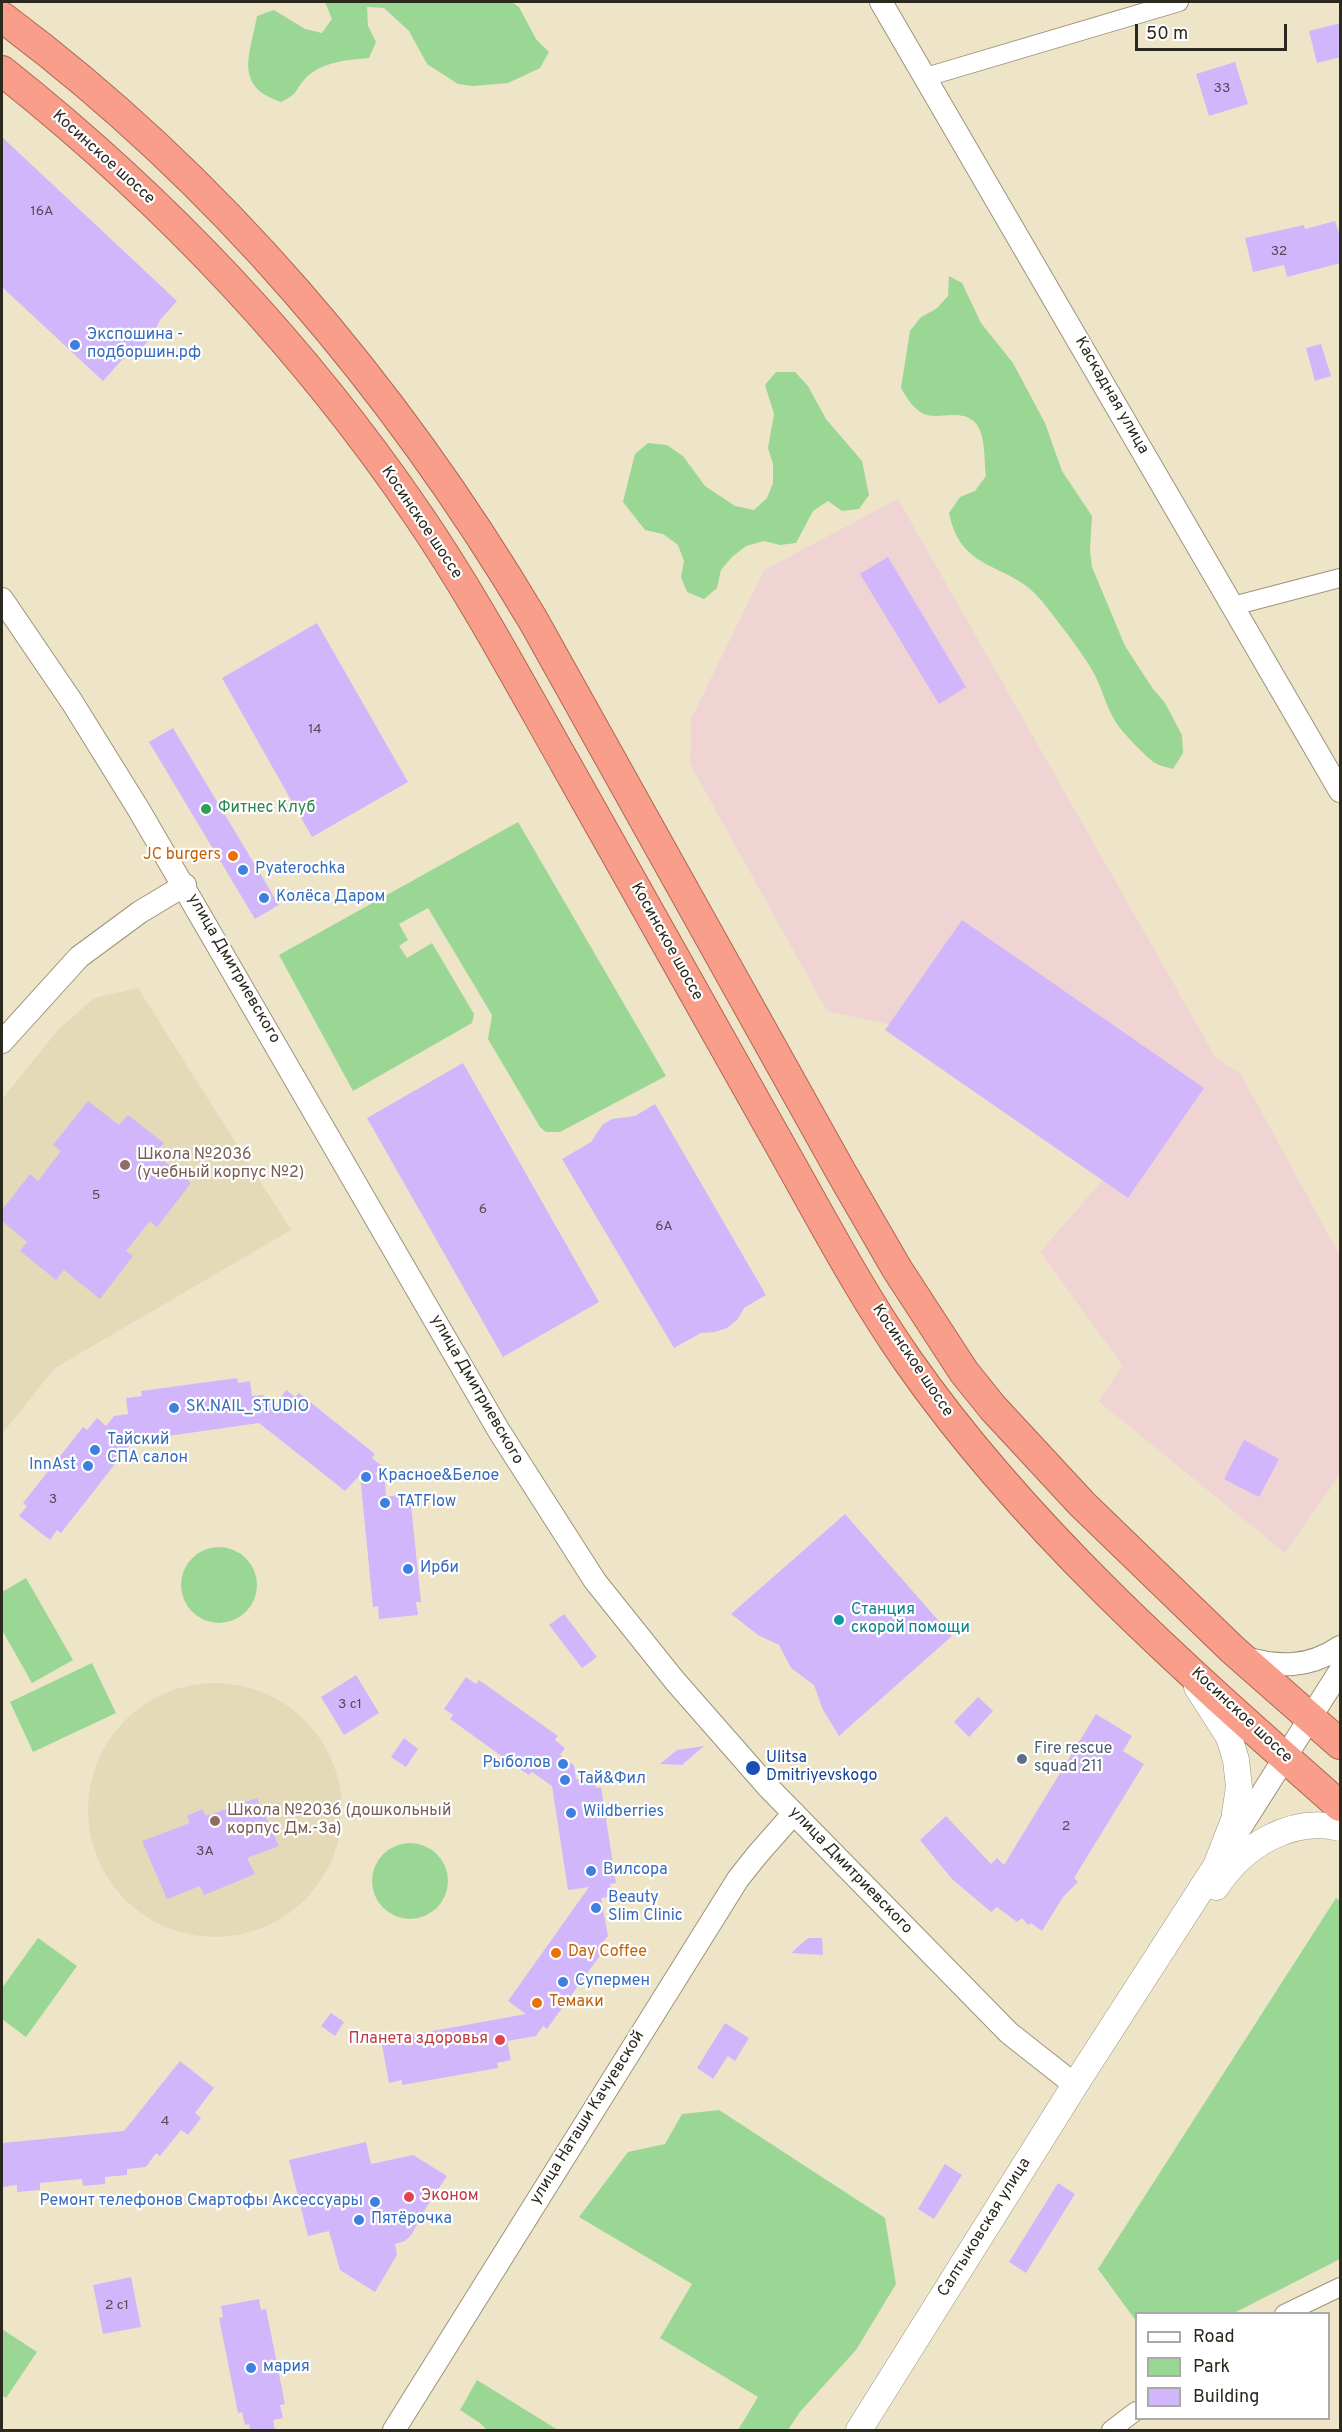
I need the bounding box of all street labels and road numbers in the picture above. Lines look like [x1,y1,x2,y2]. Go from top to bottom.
street label: Косинское шоссе [48,107,158,209]
street label: Каскадная улица [1070,334,1152,458]
street label: Косинское шоссе [376,463,466,583]
street label: Косинское шоссе [626,880,706,1004]
street label: улица Дмитриевского [182,891,284,1047]
street label: Косинское шоссе [867,1301,957,1421]
street label: улица Дмитриевского [425,1312,527,1468]
street label: Косинское шоссе [1186,1664,1296,1768]
street label: улица Дмитриевского [784,1803,916,1939]
street label: улица Наташи Качуевской [527,2028,649,2208]
street label: Салтыковская улица [934,2155,1036,2301]

